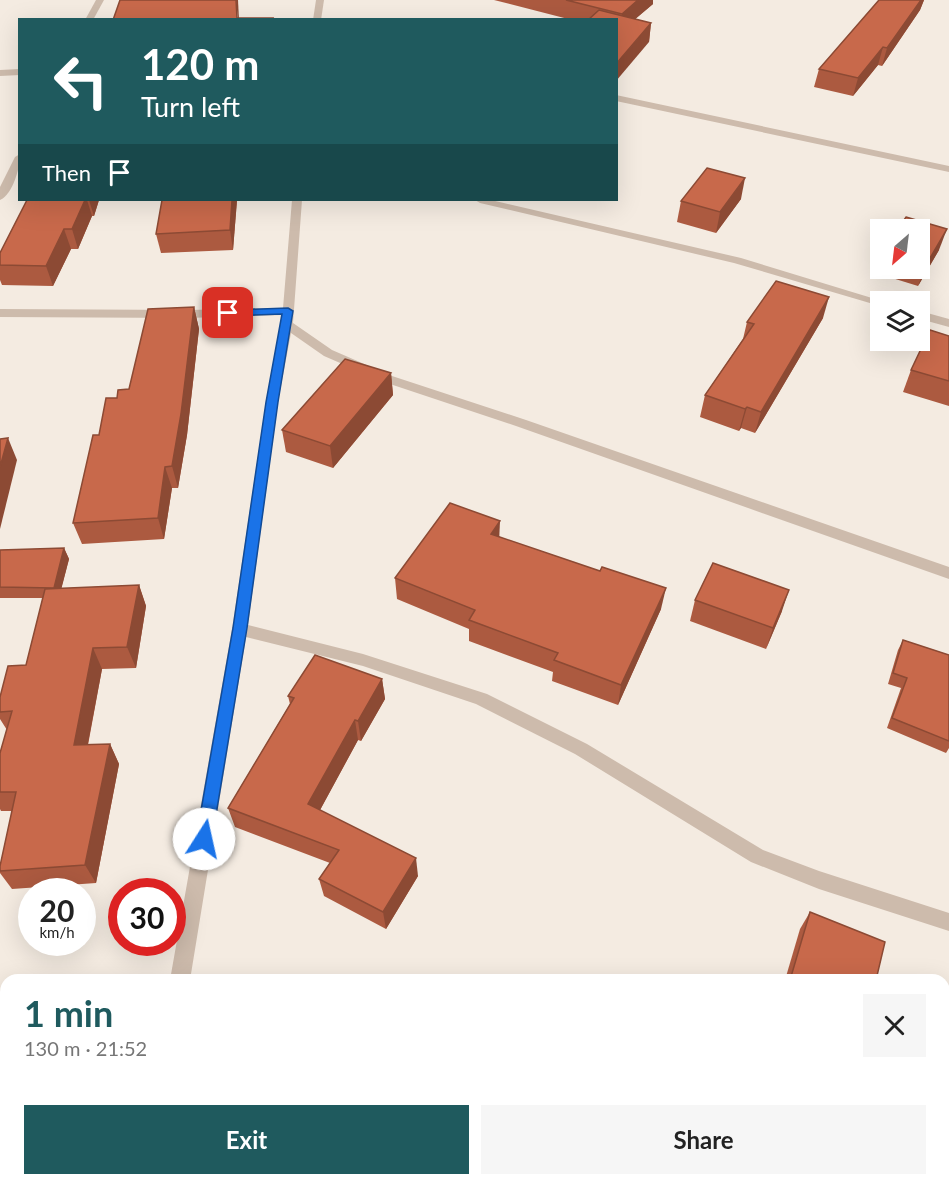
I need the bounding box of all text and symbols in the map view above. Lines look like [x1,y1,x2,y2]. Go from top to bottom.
text: 120 m [141,39,259,89]
icon: left [42,42,120,120]
text: Turn left [141,90,240,123]
icon: arrive [103,156,136,189]
text: Then [42,159,91,186]
north arrow [870,219,930,279]
map controls [870,219,930,351]
pin [202,287,253,338]
button: layers [870,291,930,351]
icon: arrive [211,296,244,329]
position arrow [172,807,236,871]
speed limit sign: 30 [108,878,186,956]
text: 20 [40,892,74,928]
text: km/h [39,923,75,941]
text: 1 min [24,991,113,1035]
button: close [863,994,926,1057]
text: 130 m · 21:52 [24,1036,147,1060]
button: Exit [24,1105,469,1174]
button: Share [481,1105,926,1174]

